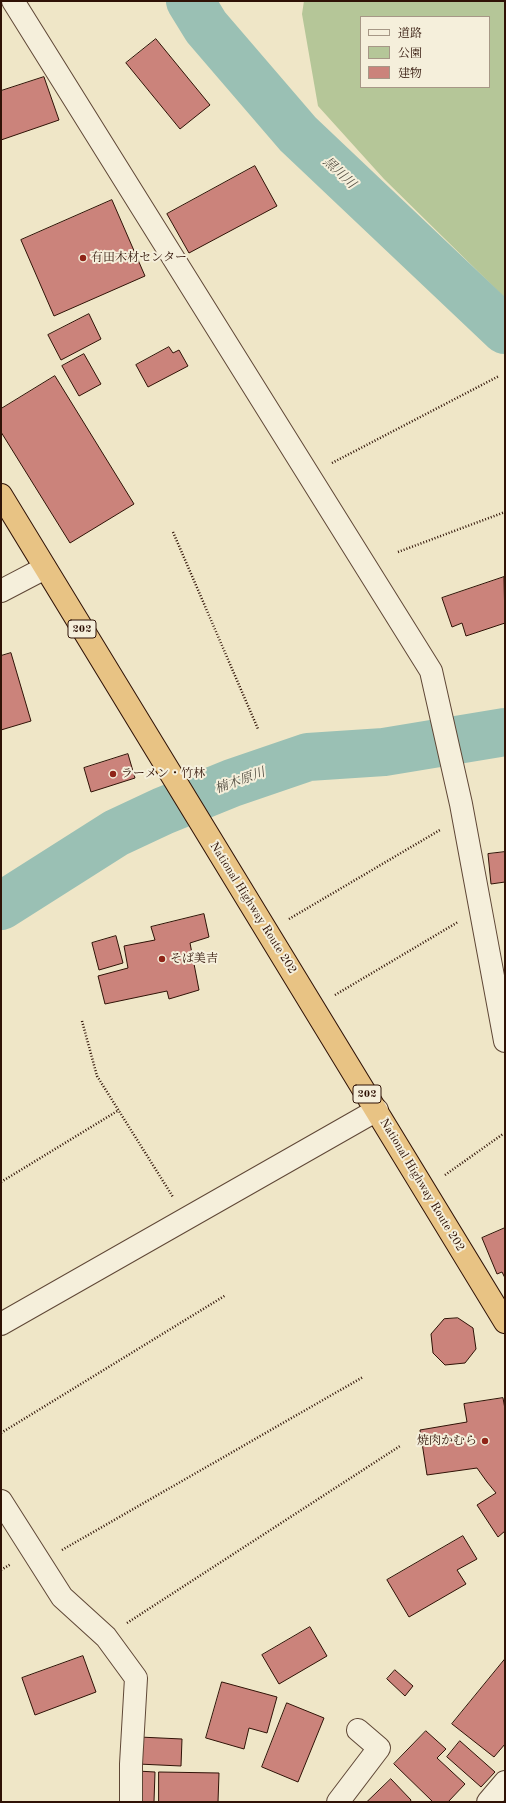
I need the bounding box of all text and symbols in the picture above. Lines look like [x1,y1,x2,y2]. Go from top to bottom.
legend [360,16,490,88]
text: 道路 [398,28,422,40]
text: 公園 [398,48,422,60]
text: 建物 [398,68,422,80]
water label: 黒川川 [319,154,359,192]
place label: 有田木材センター [91,251,187,265]
marker: 有田木材センター [78,253,88,263]
road number: 202 [68,620,96,638]
water label: 楠木原川 [213,765,267,797]
place label: ラーメン・竹林 [121,767,205,781]
marker: ラーメン・竹林 [108,769,118,779]
street label: National Highway Route 202 [206,839,300,977]
place label: そば美吉 [170,952,218,966]
marker: そば美吉 [157,954,167,964]
road number: 202 [353,1085,381,1103]
street label: National Highway Route 202 [377,1116,467,1254]
place label: 焼肉かむら [417,1434,477,1448]
marker: 焼肉かむら [480,1436,490,1446]

